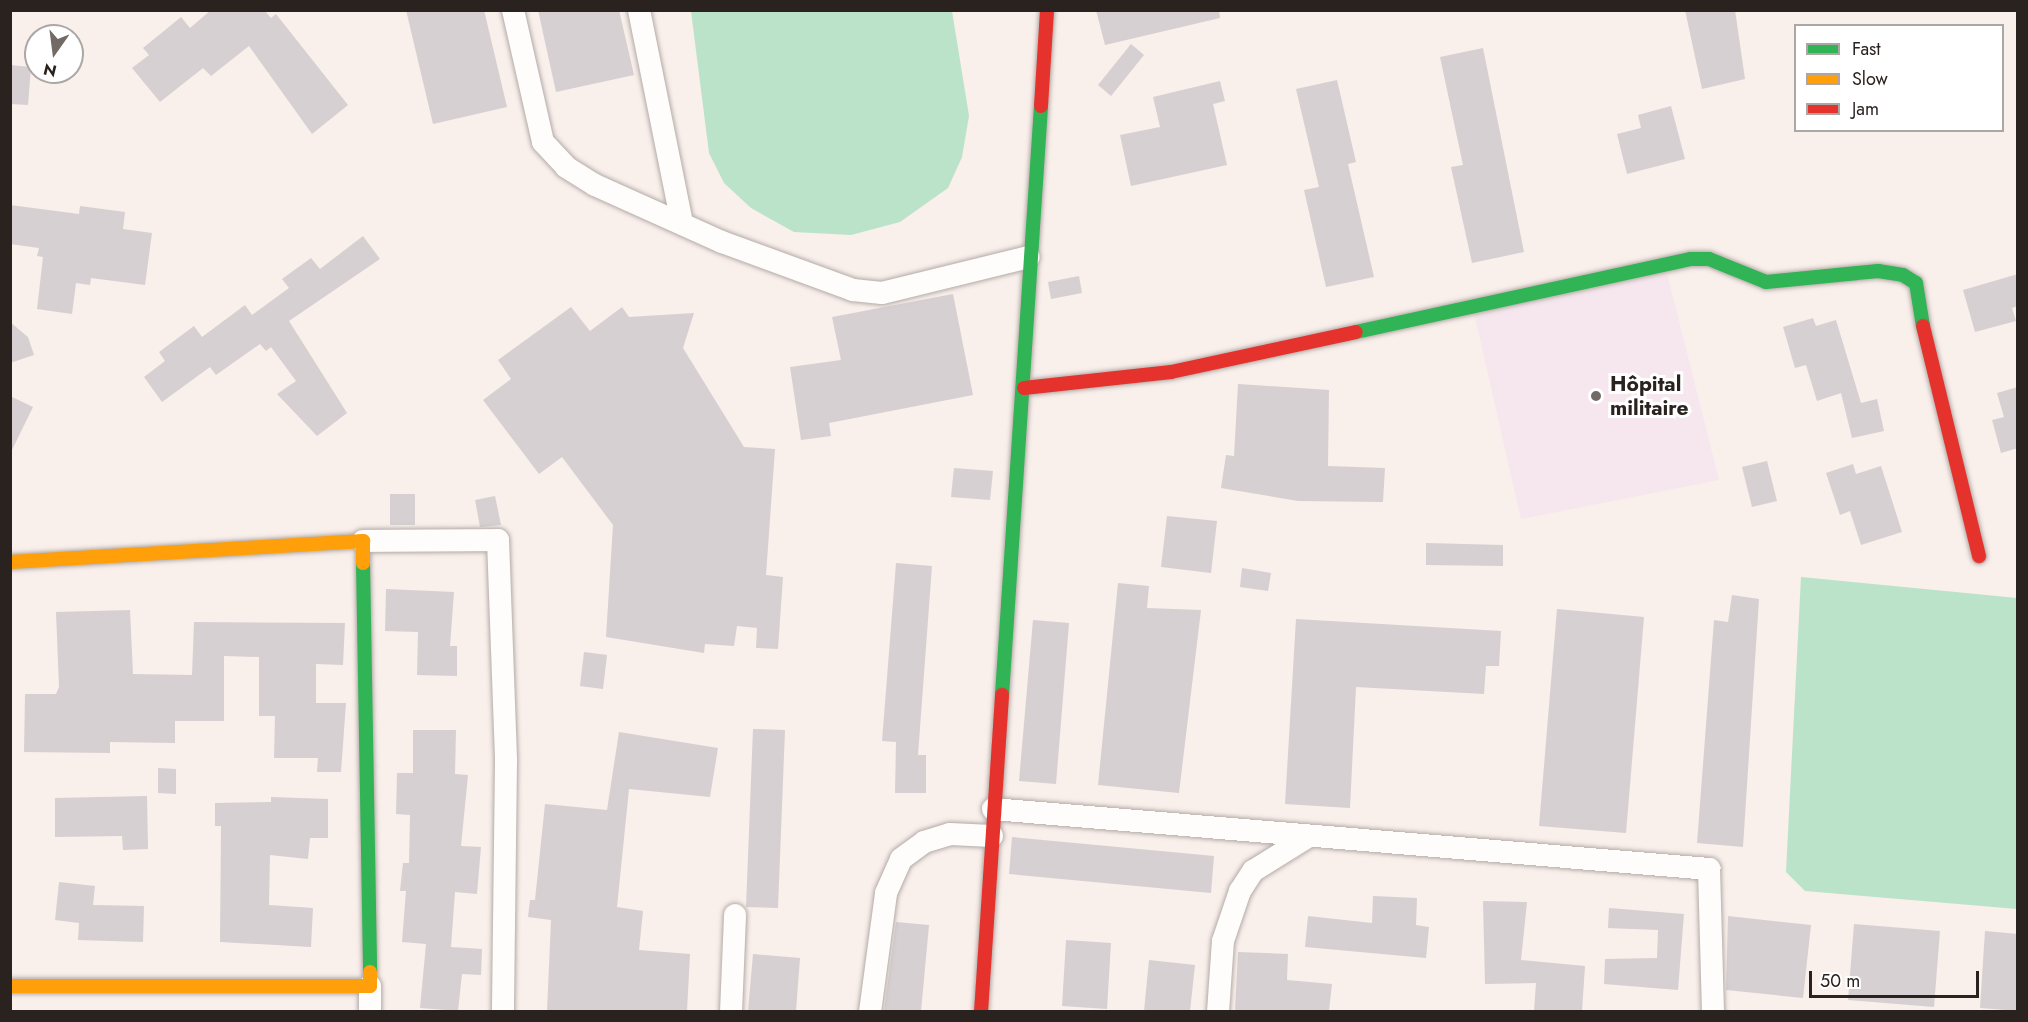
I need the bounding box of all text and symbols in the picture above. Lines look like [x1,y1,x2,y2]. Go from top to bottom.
north arrow [24,24,84,84]
legend [1794,24,2004,132]
text: Fast [1852,36,1881,62]
text: N [41,57,59,83]
text: Slow [1852,66,1888,92]
text: Jam [1852,96,1879,122]
place label: Hôpital militaire [1610,371,1689,421]
marker: Hôpital militaire [1587,387,1605,405]
scale bar [1812,959,1982,997]
text: 50 m [1820,968,1860,994]

